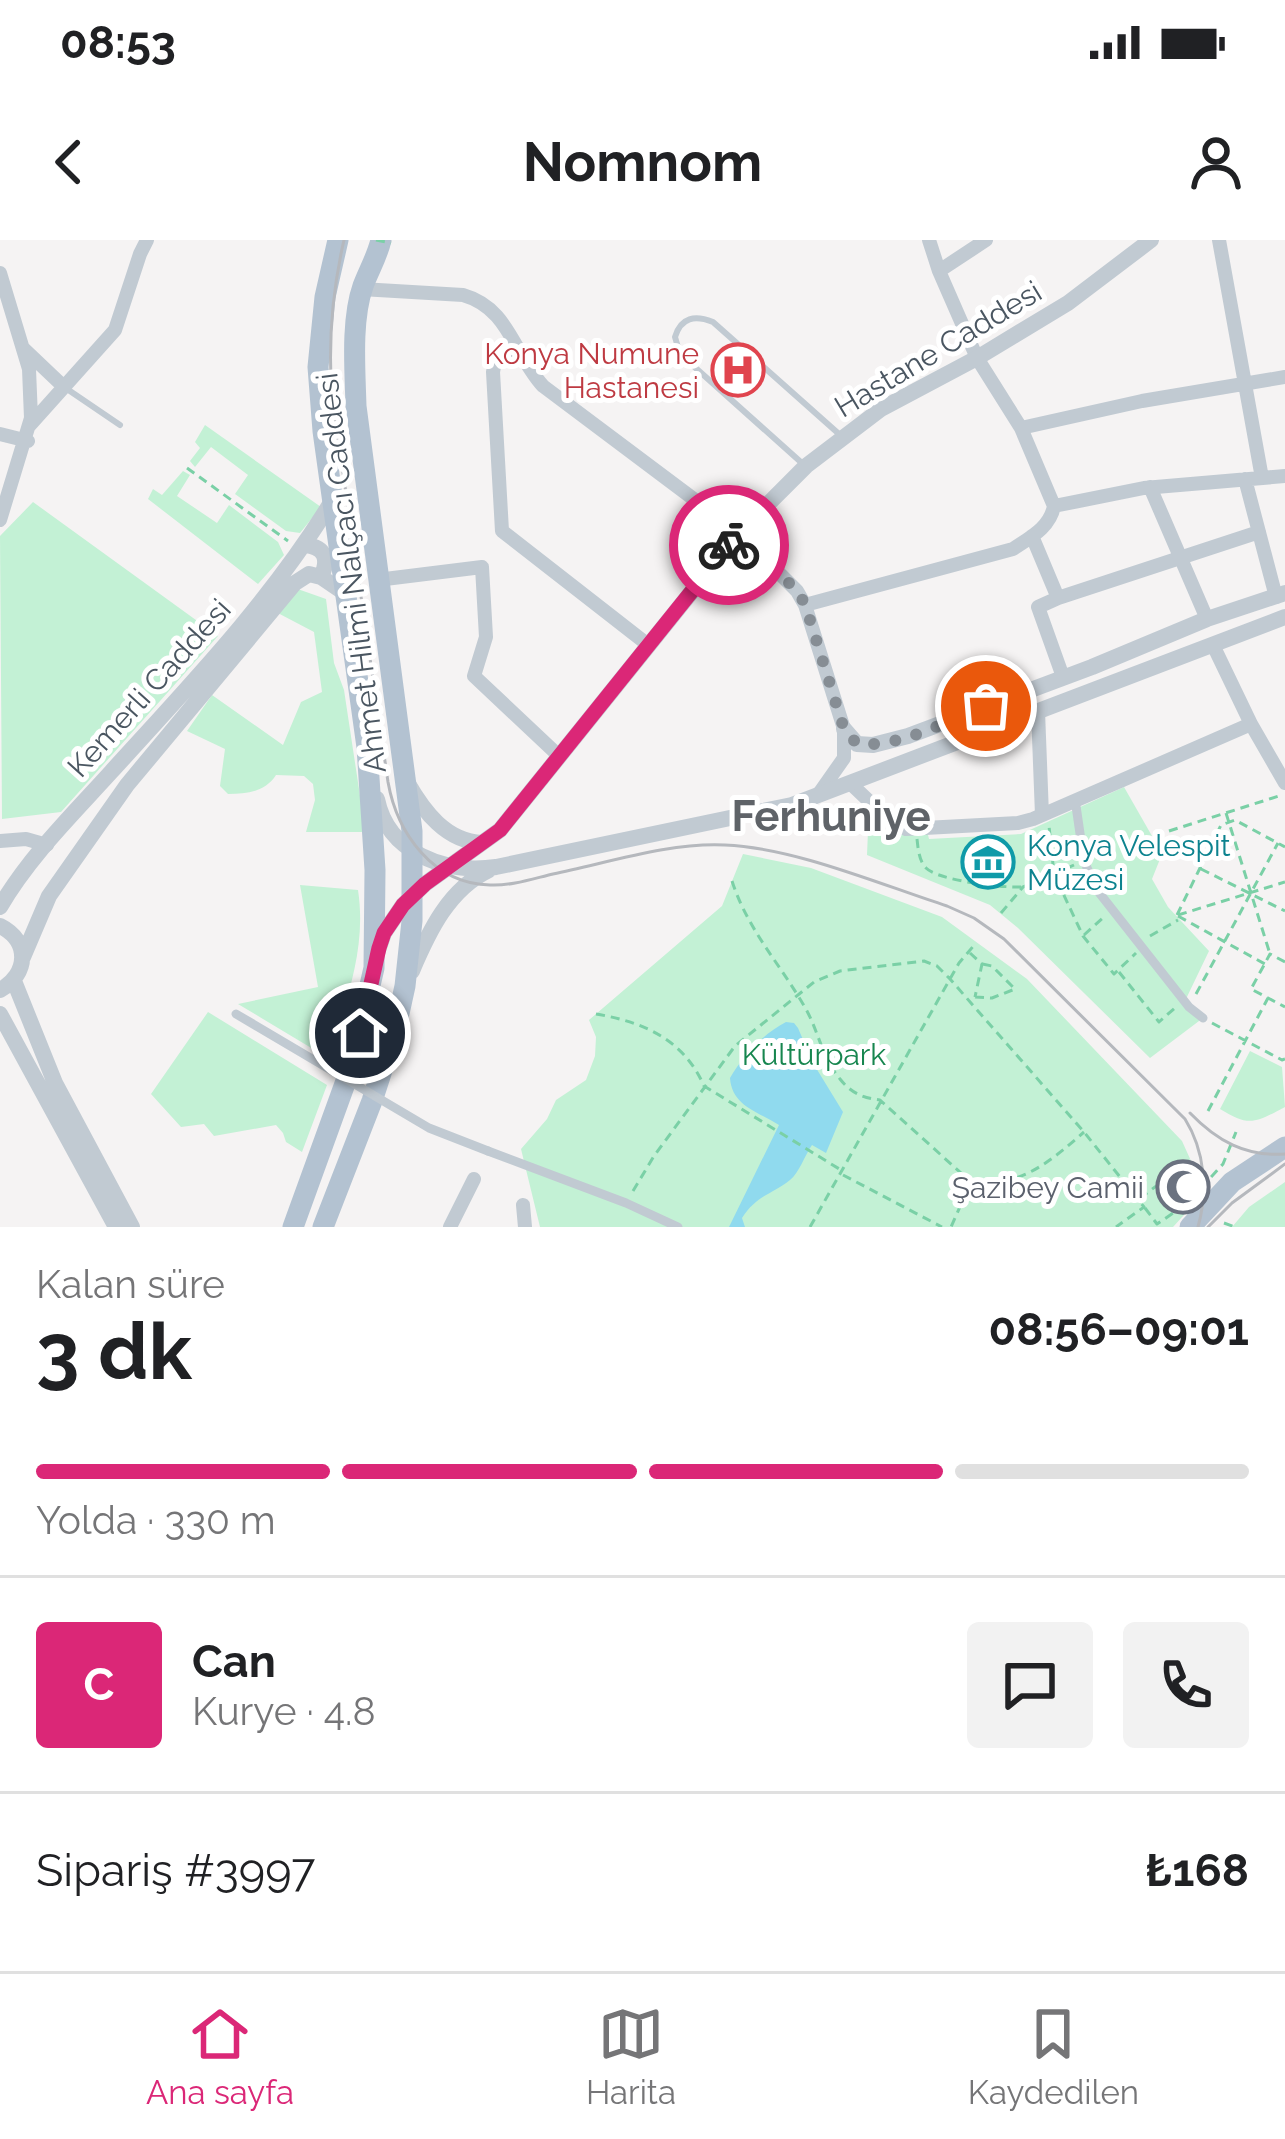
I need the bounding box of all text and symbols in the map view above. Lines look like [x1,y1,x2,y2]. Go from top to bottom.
text: 08:53 [60,16,176,69]
icon: back [36,129,102,195]
icon: person [1183,129,1249,195]
text: Nomnom [523,130,762,194]
street label: Hastane Caddesi [828,274,1048,424]
place label: Konya Numune Hastanesi [484,336,699,405]
hospital icon: Konya Numune Hastanesi [710,342,766,398]
street label: Ahmet Hilmi Nalçacı Caddesi [309,371,393,775]
courier [669,485,789,605]
icon: bike [696,512,762,578]
street label: Kemerli Caddesi [60,592,238,784]
pin [935,655,1037,757]
icon: bag [953,673,1019,739]
district label: Ferhuniye [731,792,931,841]
place label: Konya Velespit Müzesi [1027,828,1231,897]
museum icon: Konya Velespit Müzesi [960,834,1016,890]
pin [309,982,411,1084]
icon: home [327,1000,393,1066]
park label: Kültürpark [742,1037,886,1072]
mosque icon: Şazibey Camii [1155,1159,1211,1215]
place label: Şazibey Camii [952,1170,1144,1205]
text: Kalan süre [36,1261,225,1307]
text: 08:56–09:01 [989,1303,1249,1356]
text: 3 dk [36,1306,192,1397]
text: Yolda · 330 m [36,1497,276,1543]
button: chat [967,1622,1093,1748]
button: phone [1123,1622,1249,1748]
text: Can [192,1635,276,1688]
text: C [84,1658,114,1711]
text: Kurye · 4.8 [192,1688,376,1734]
text: Sipariş #3997 [36,1844,315,1897]
text: ₺168 [1146,1844,1249,1897]
tab: Ana sayfa [146,2001,294,2112]
tab: Harita [586,2001,676,2112]
tab: Kaydedilen [968,2001,1139,2112]

